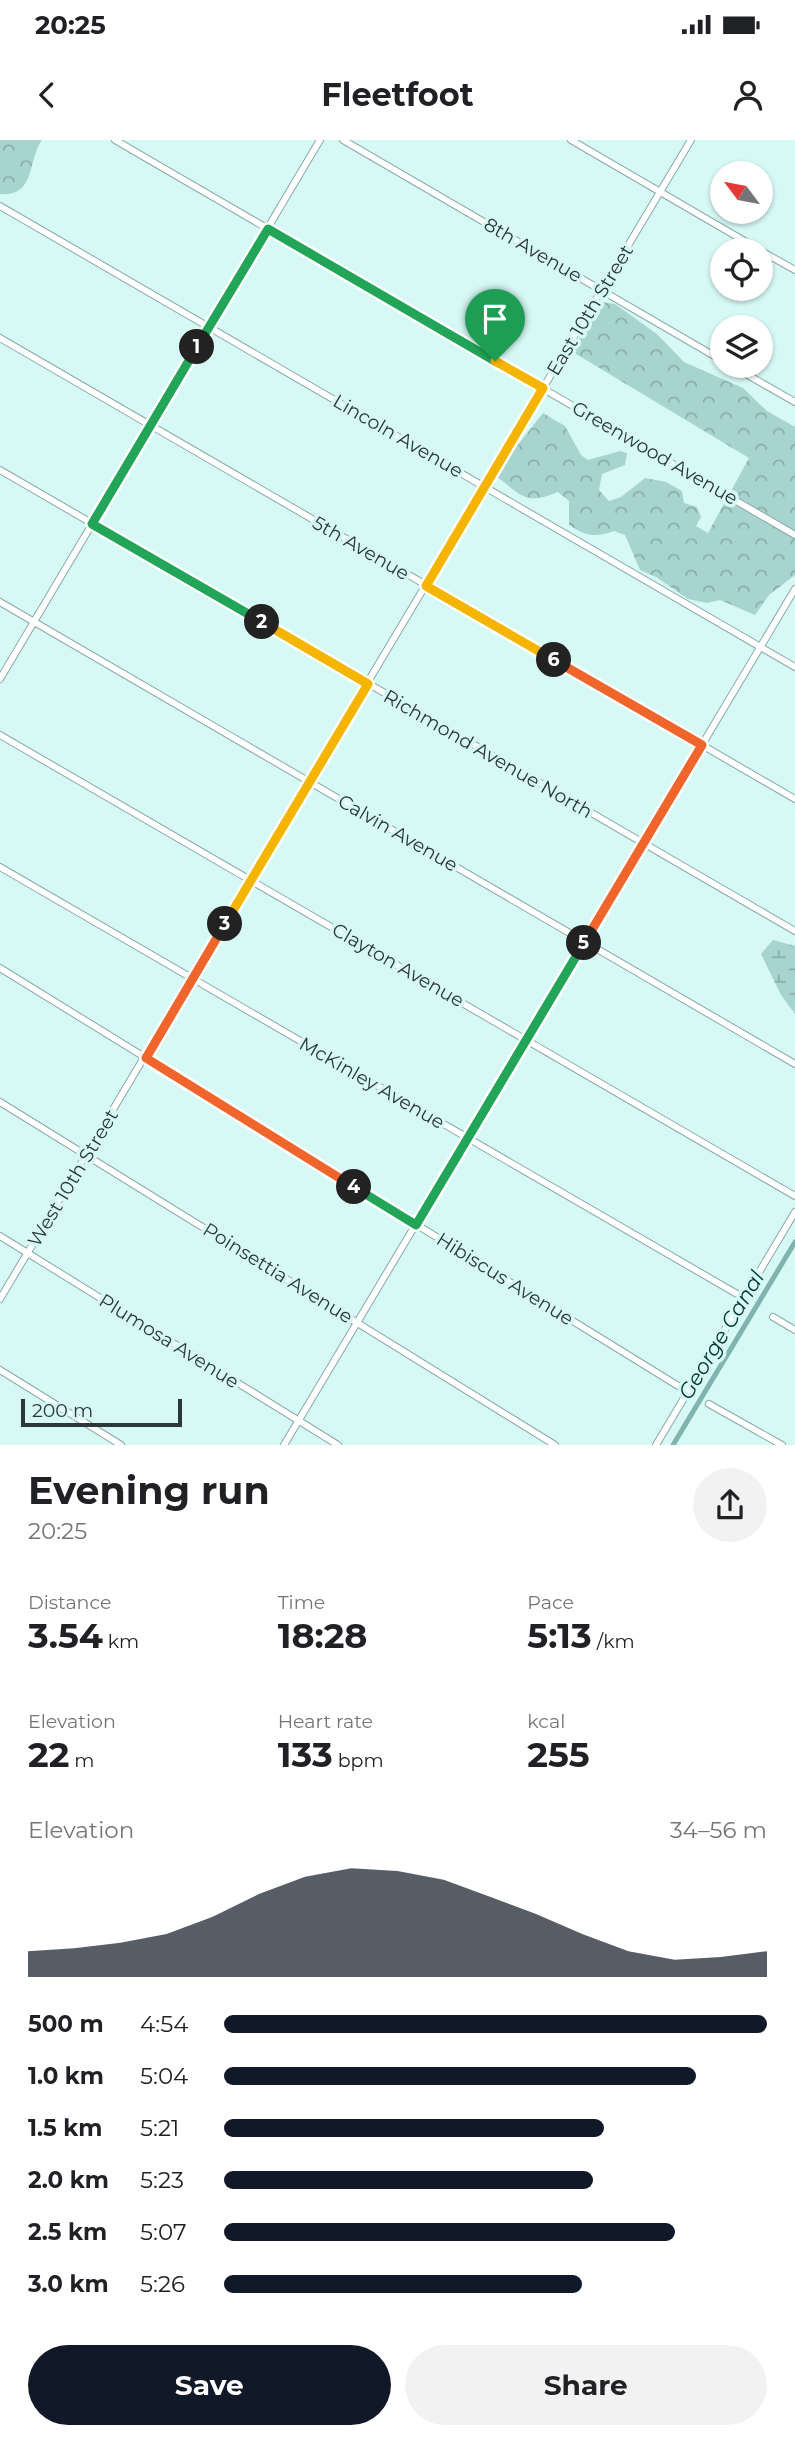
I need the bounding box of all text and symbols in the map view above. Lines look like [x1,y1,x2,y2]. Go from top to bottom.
text: 20:25 [35,9,106,41]
text: Fleetfoot [321,75,474,114]
icon: back [28,76,66,114]
icon: person [729,76,767,114]
north arrow [710,161,774,224]
map controls [710,161,773,378]
street label: 8th Avenue [480,213,586,287]
button: locate [710,238,773,301]
street label: East 10th Street [542,240,638,380]
pin [465,289,525,361]
icon: arrive [476,300,514,338]
button: layers [710,315,773,378]
pin: 1 [180,330,214,364]
text: 1 [193,335,200,358]
street label: Lincoln Avenue [329,389,467,483]
street label: Greenwood Avenue [568,396,742,510]
street label: 5th Avenue [308,511,414,585]
pin: 2 [244,604,280,640]
text: 2 [256,610,267,633]
pin: 6 [536,643,572,678]
text: 6 [547,648,560,671]
street label: Richmond Avenue North [379,685,597,823]
street label: Calvin Avenue [334,789,462,877]
pin: 3 [208,906,243,942]
text: 3 [219,912,230,935]
street label: Clayton Avenue [328,918,468,1012]
pin: 5 [566,926,602,960]
text: 5 [578,931,589,954]
street label: McKinley Avenue [295,1032,449,1134]
street label: West 10th Street [23,1105,123,1251]
pin: 4 [336,1170,372,1204]
text: 4 [347,1175,360,1198]
street label: Poinsettia Avenue [199,1218,357,1328]
street label: Hibiscus Avenue [432,1228,578,1330]
water label: George Canal [673,1266,769,1404]
street label: Plumosa Avenue [95,1289,243,1393]
scale bar [21,1396,182,1428]
text: 200 m [32,1399,93,1422]
text: Evening run [28,1467,270,1514]
button: share [693,1468,767,1542]
text: 20:25 [28,1517,87,1545]
text: Distance [28,1591,111,1614]
text: Time [278,1591,325,1614]
text: Pace [527,1591,574,1614]
text: 3.54 [28,1614,103,1657]
text: 18:28 [278,1614,367,1657]
text: 5:13 [527,1614,592,1657]
text: km [103,1630,139,1653]
text: /km [592,1630,635,1653]
text: Elevation [28,1710,116,1733]
text: Heart rate [278,1710,373,1733]
text: kcal [527,1710,565,1733]
text: 22 [28,1733,69,1776]
text: 133 [278,1733,333,1776]
text: 255 [527,1733,589,1776]
text: m [69,1749,94,1772]
text: bpm [333,1749,384,1772]
text: Elevation [28,1816,134,1844]
text: 34–56 m [670,1816,767,1844]
text: 500 m [28,2010,104,2038]
text: 4:54 [140,2010,188,2038]
text: 1.0 km [28,2062,104,2090]
text: 5:04 [140,2062,188,2090]
text: 1.5 km [28,2114,102,2142]
text: 5:21 [140,2114,179,2142]
text: 2.0 km [28,2166,109,2194]
text: 5:23 [140,2166,184,2194]
text: 2.5 km [28,2218,107,2246]
text: 5:07 [140,2218,187,2246]
text: 3.0 km [28,2270,109,2298]
text: 5:26 [140,2270,185,2298]
button: Save [28,2345,391,2425]
button: Share [405,2345,767,2425]

